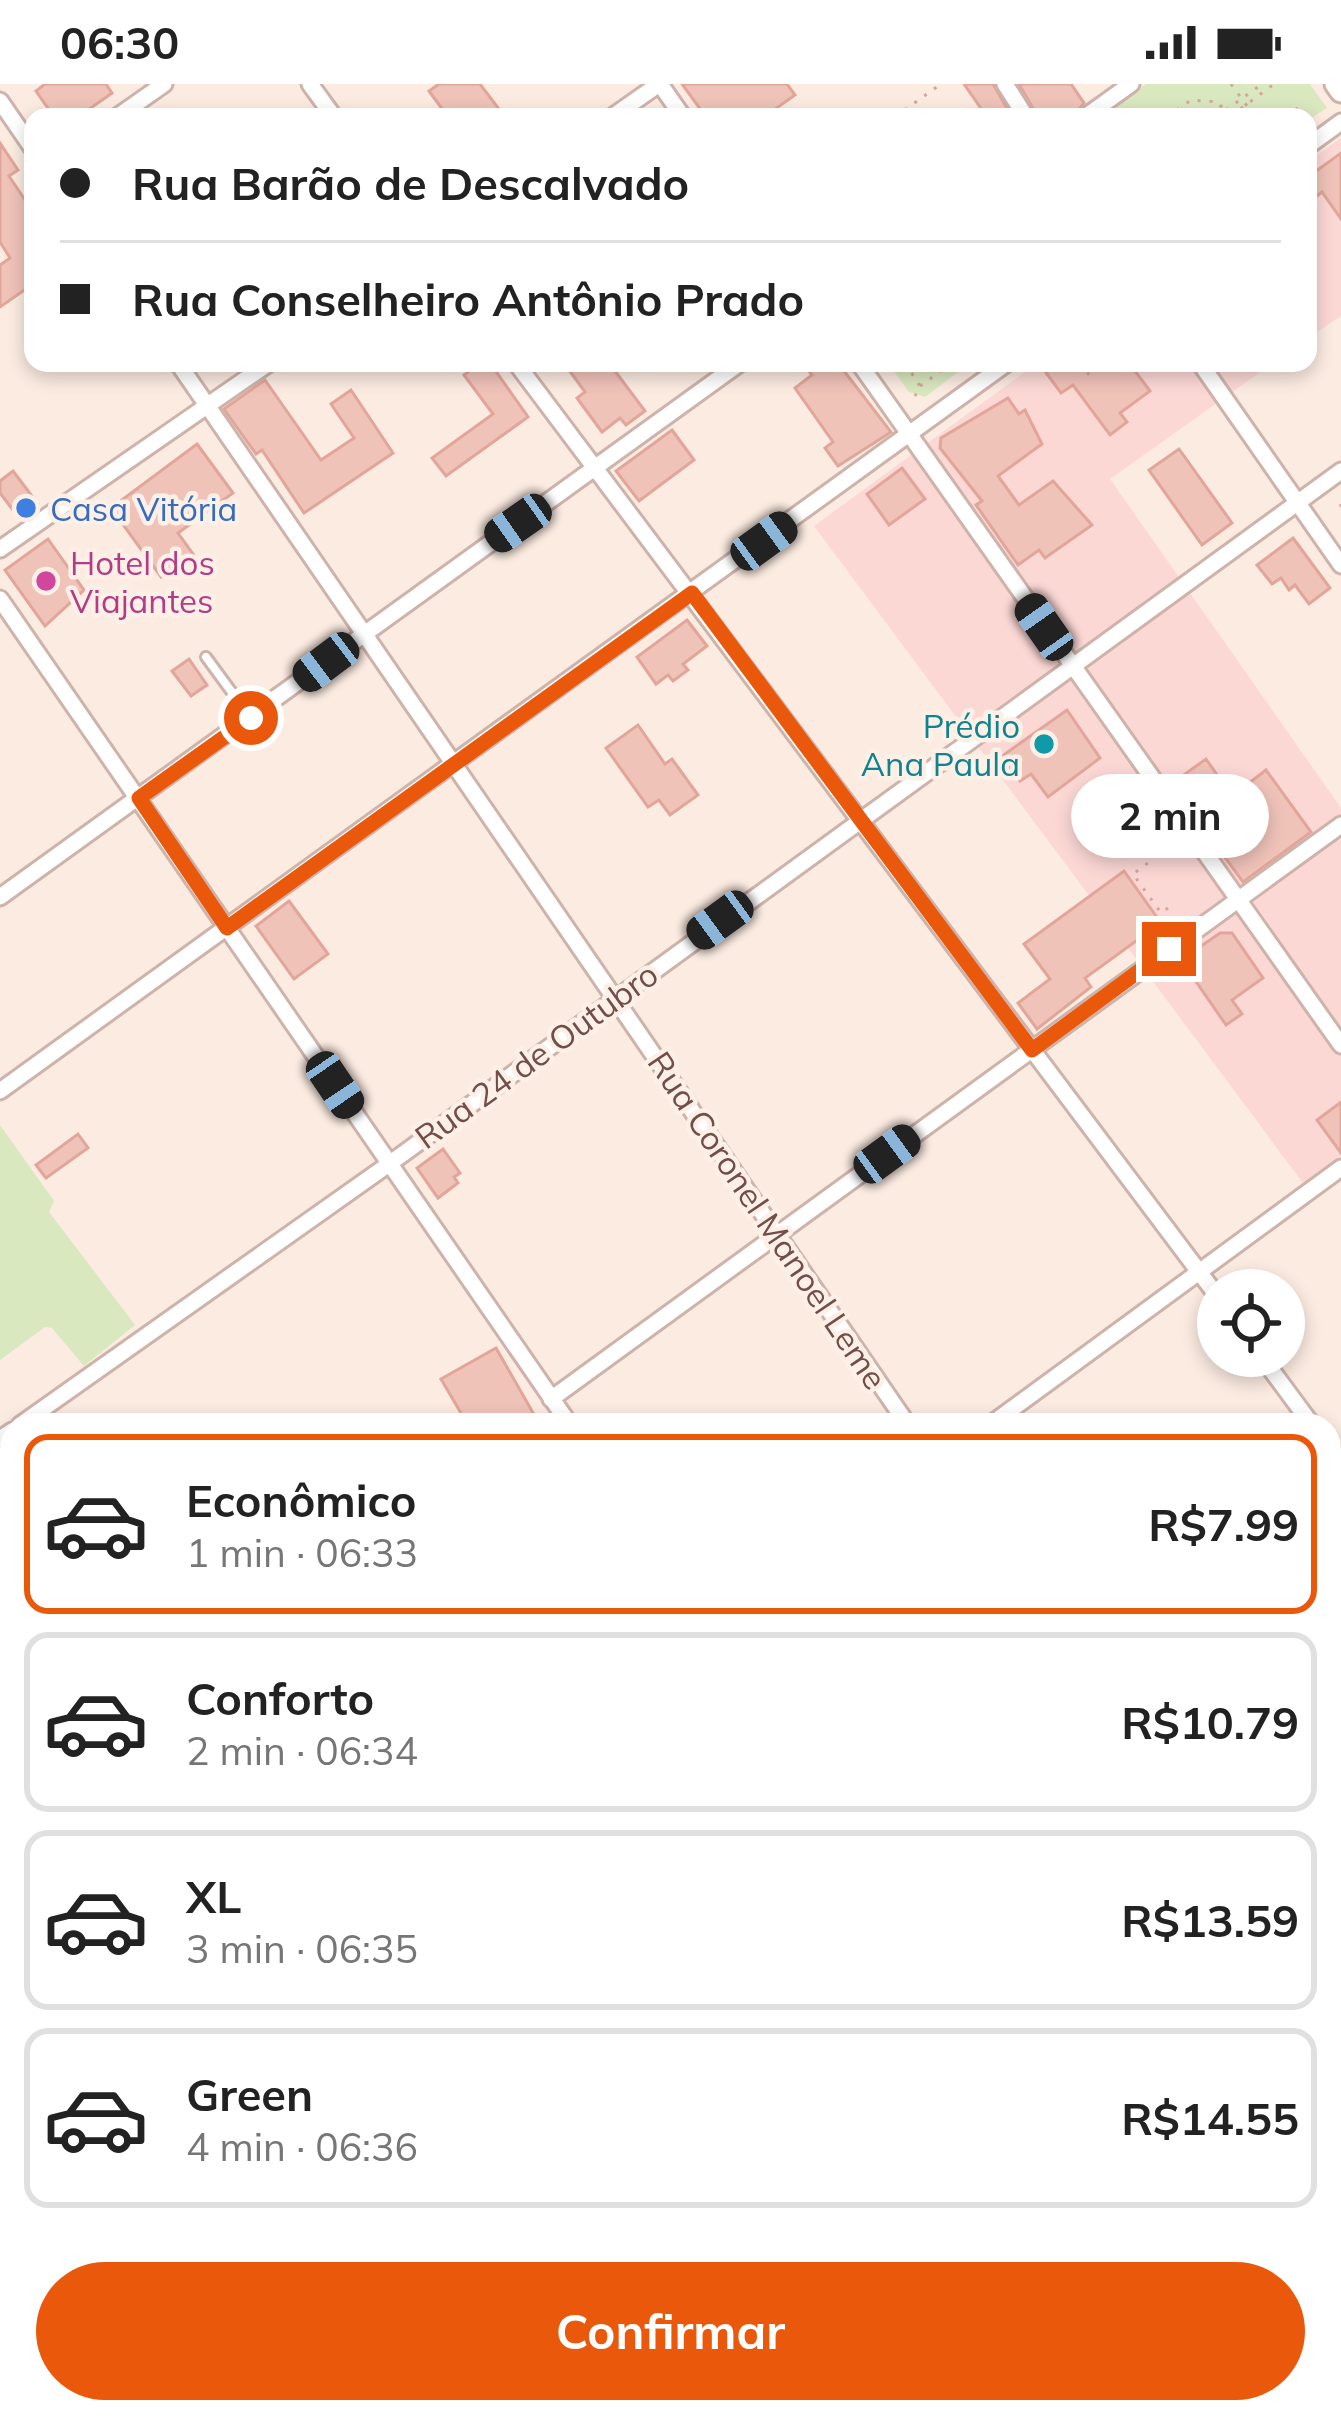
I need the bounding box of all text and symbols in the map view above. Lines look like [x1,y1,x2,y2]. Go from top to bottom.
text: 06:30 [60,14,179,70]
text: Rua Barão de Descalvado [132,155,689,211]
text: Rua Conselheiro Antônio Prado [132,271,804,327]
place label: Casa Vitória [50,488,237,529]
car [478,488,558,558]
marker: Casa Vitória [13,495,39,521]
car [724,505,804,577]
place label: Hotel dos Viajantes [70,542,215,621]
marker: Hotel dos Viajantes [33,568,59,594]
car [1009,587,1079,667]
car [286,626,366,698]
route start [224,691,278,745]
place label: Prédio Ana Paula [861,705,1020,784]
marker: Prédio Ana Paula [1031,731,1057,757]
callout: 2 min [1070,775,1268,859]
text: 2 min [1119,791,1221,840]
car [680,884,760,956]
route end [1142,922,1196,976]
street label: Rua 24 de Outubro [406,953,666,1157]
street label: Rua Coronel Manoel Leme [640,1043,896,1397]
car [300,1045,370,1125]
car [847,1118,927,1190]
map controls [1197,1269,1305,1377]
button: locate [1197,1269,1305,1377]
icon: car [42,1470,150,1578]
text: Econômico [186,1472,416,1528]
text: R$7.99 [1148,1496,1299,1552]
text: 1 min · 06:33 [186,1528,418,1577]
icon: car [42,1668,150,1776]
text: Conforto [186,1670,374,1726]
text: R$10.79 [1121,1694,1299,1750]
text: 2 min · 06:34 [186,1726,418,1775]
icon: car [42,1866,150,1974]
text: XL [186,1868,241,1924]
text: R$13.59 [1121,1892,1299,1948]
text: 3 min · 06:35 [186,1924,418,1973]
icon: car [42,2064,150,2172]
text: Green [186,2066,313,2122]
text: R$14.55 [1121,2090,1299,2146]
text: 4 min · 06:36 [186,2122,418,2171]
button: Confirmar [36,2262,1305,2400]

